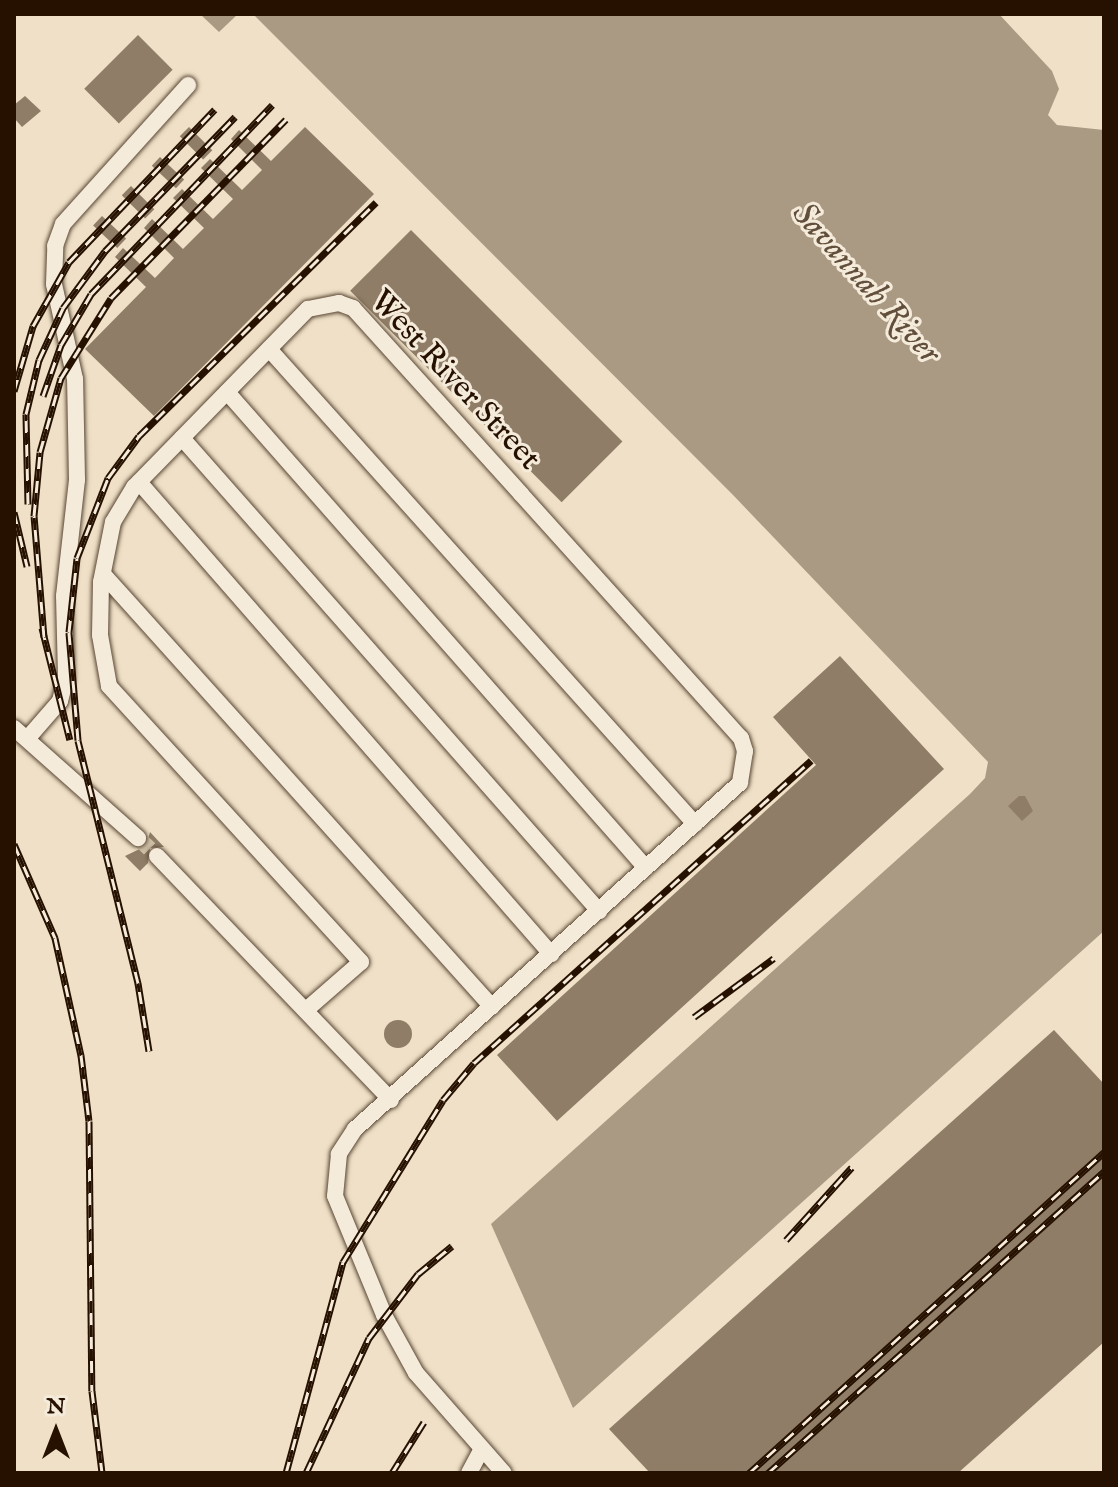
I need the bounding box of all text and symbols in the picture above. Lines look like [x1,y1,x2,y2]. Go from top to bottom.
water label: Savannah River [783,194,949,372]
street label: West River Street [361,283,547,479]
north arrow [16,1391,96,1471]
text: N [46,1393,66,1421]

